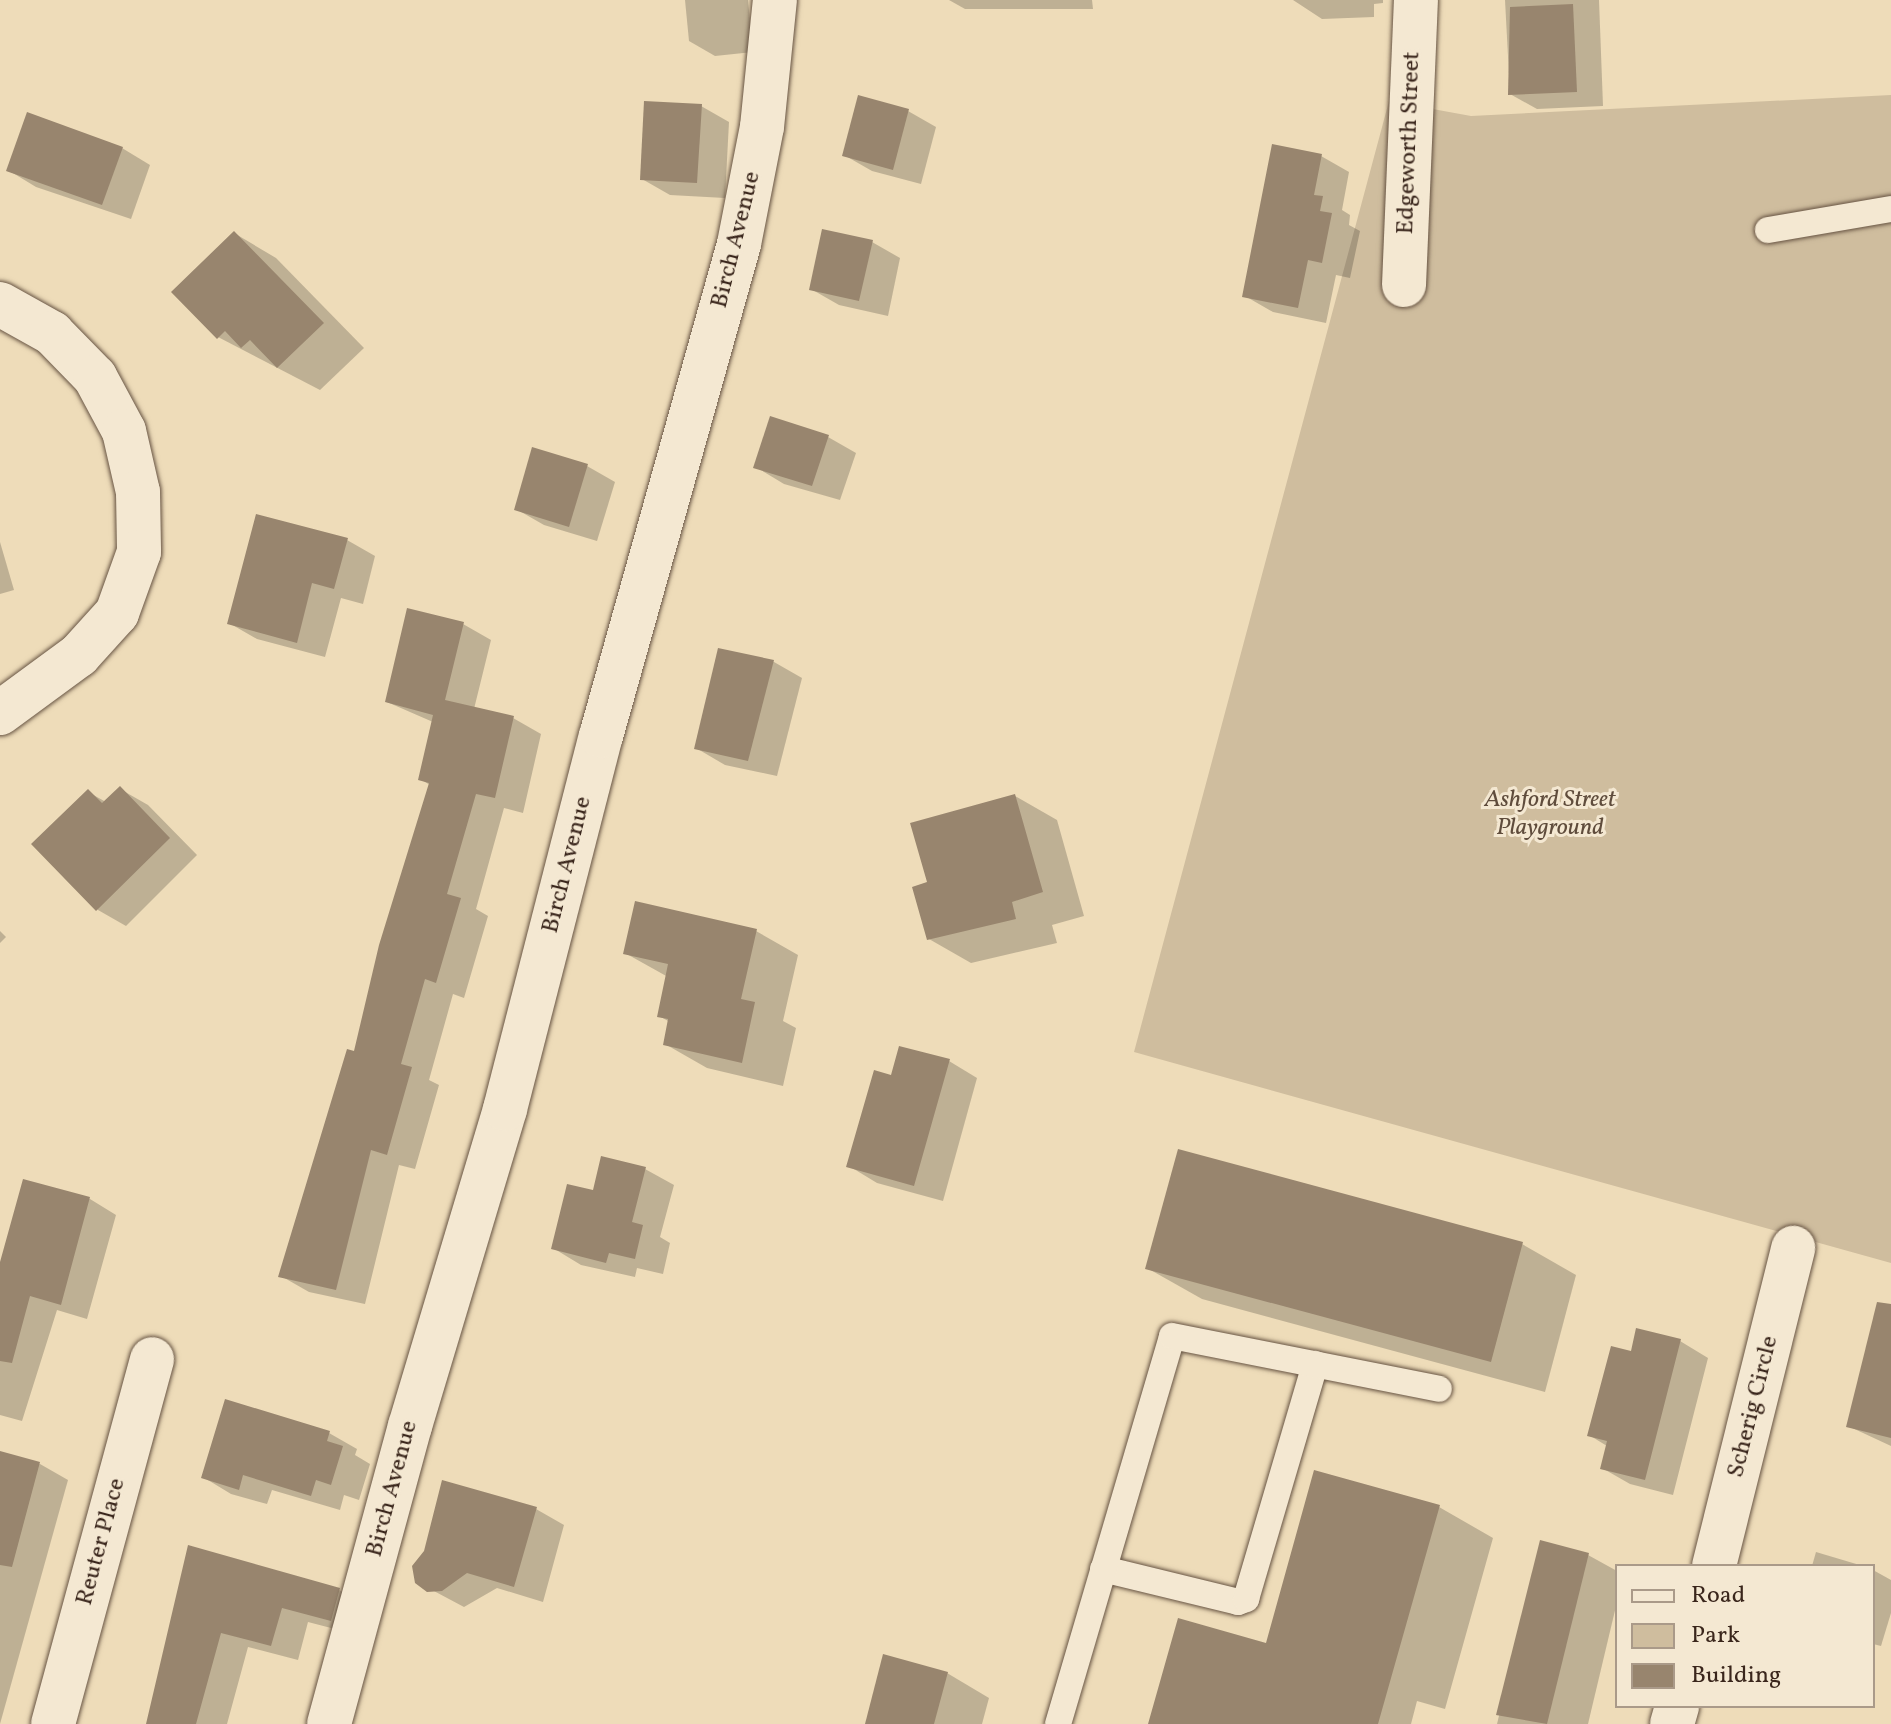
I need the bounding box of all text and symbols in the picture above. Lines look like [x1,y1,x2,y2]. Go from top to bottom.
street label: Edgeworth Street [1392,51,1428,235]
street label: Birch Avenue [706,169,768,311]
park label: Ashford Street Playground [1485,787,1615,843]
street label: Birch Avenue [537,794,599,936]
street label: Scherig Circle [1722,1333,1786,1481]
street label: Birch Avenue [361,1418,425,1560]
street label: Reuter Place [71,1475,133,1609]
legend [1615,1564,1875,1708]
text: Road [1691,1579,1745,1613]
text: Park [1691,1619,1740,1653]
text: Building [1691,1659,1781,1693]

